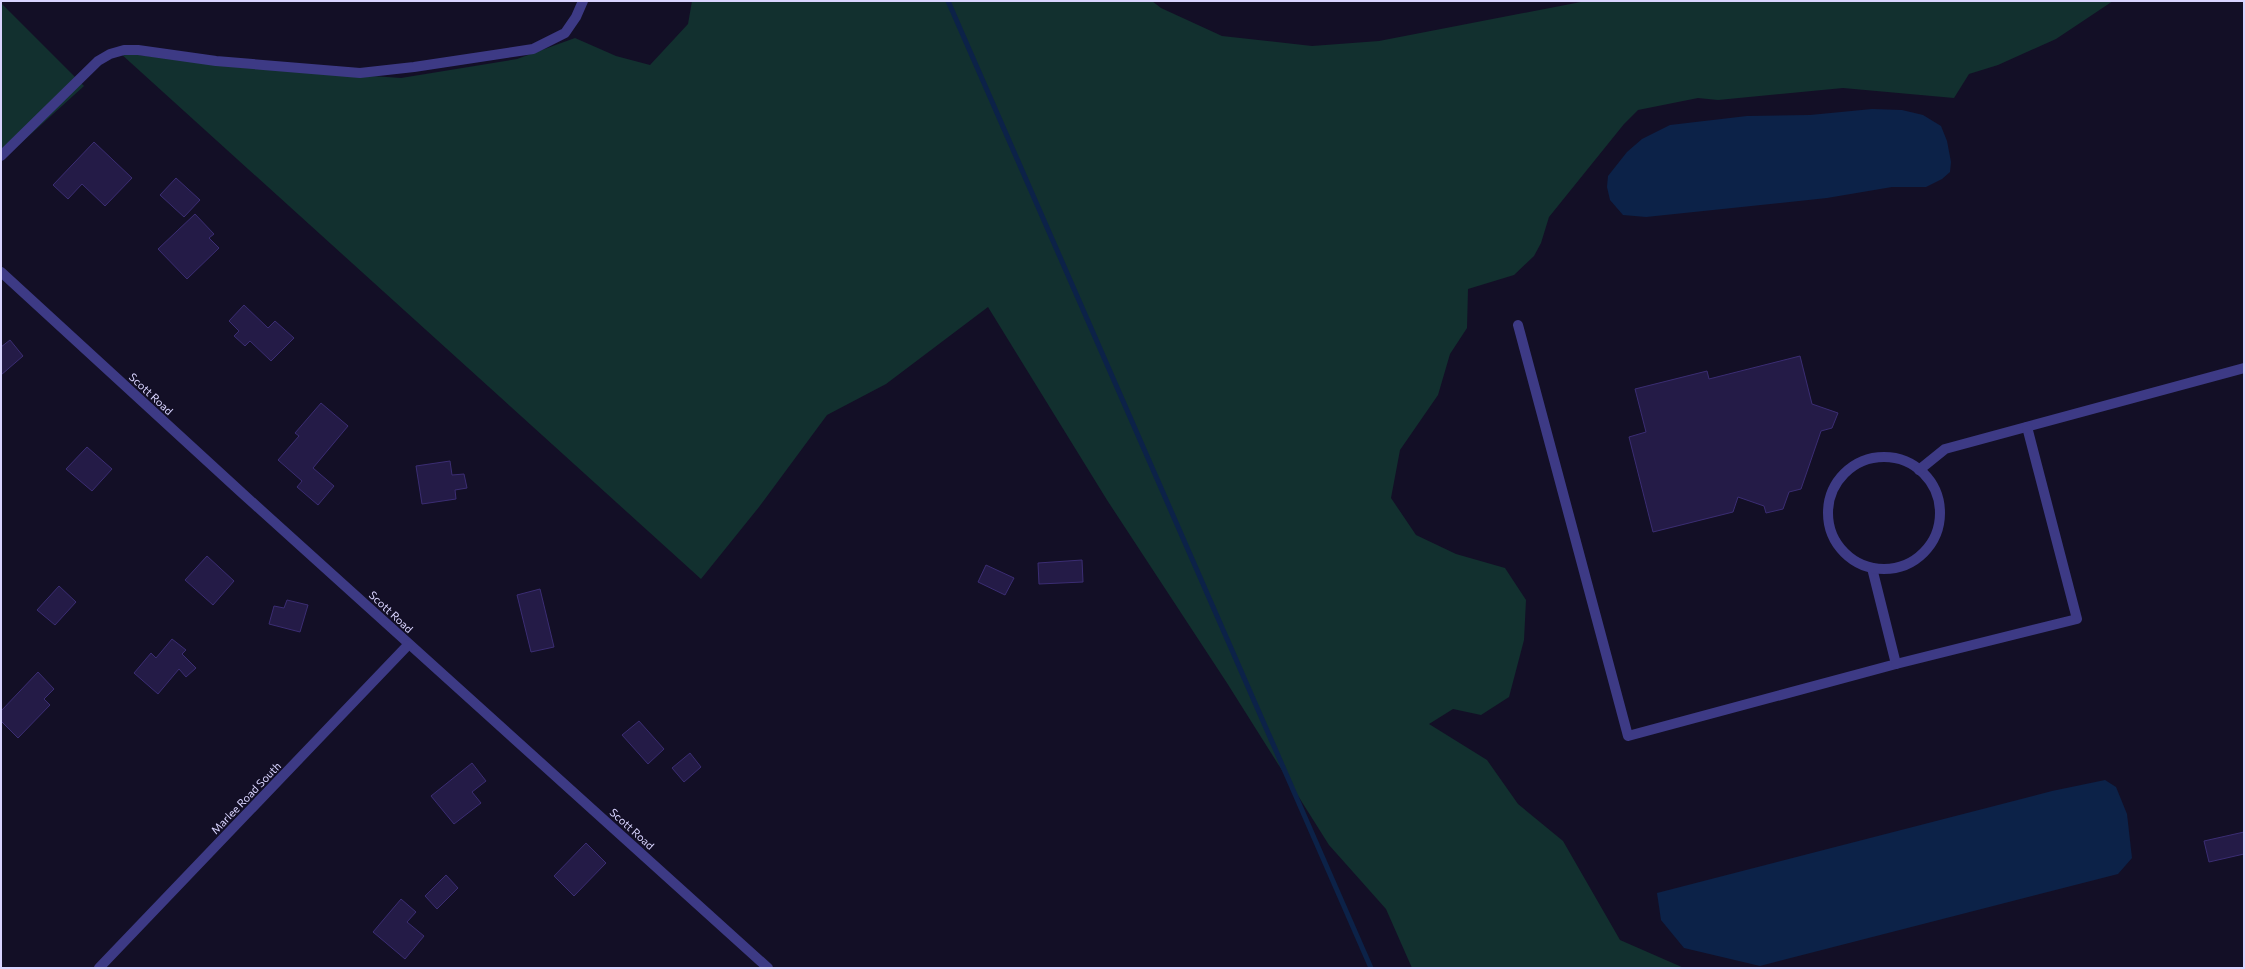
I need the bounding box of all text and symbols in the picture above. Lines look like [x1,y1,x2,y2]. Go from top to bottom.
street label: Scott Road [127,370,176,417]
street label: Scott Road [367,588,416,635]
street label: Marlee Road South [208,759,283,836]
street label: Scott Road [607,805,657,852]

